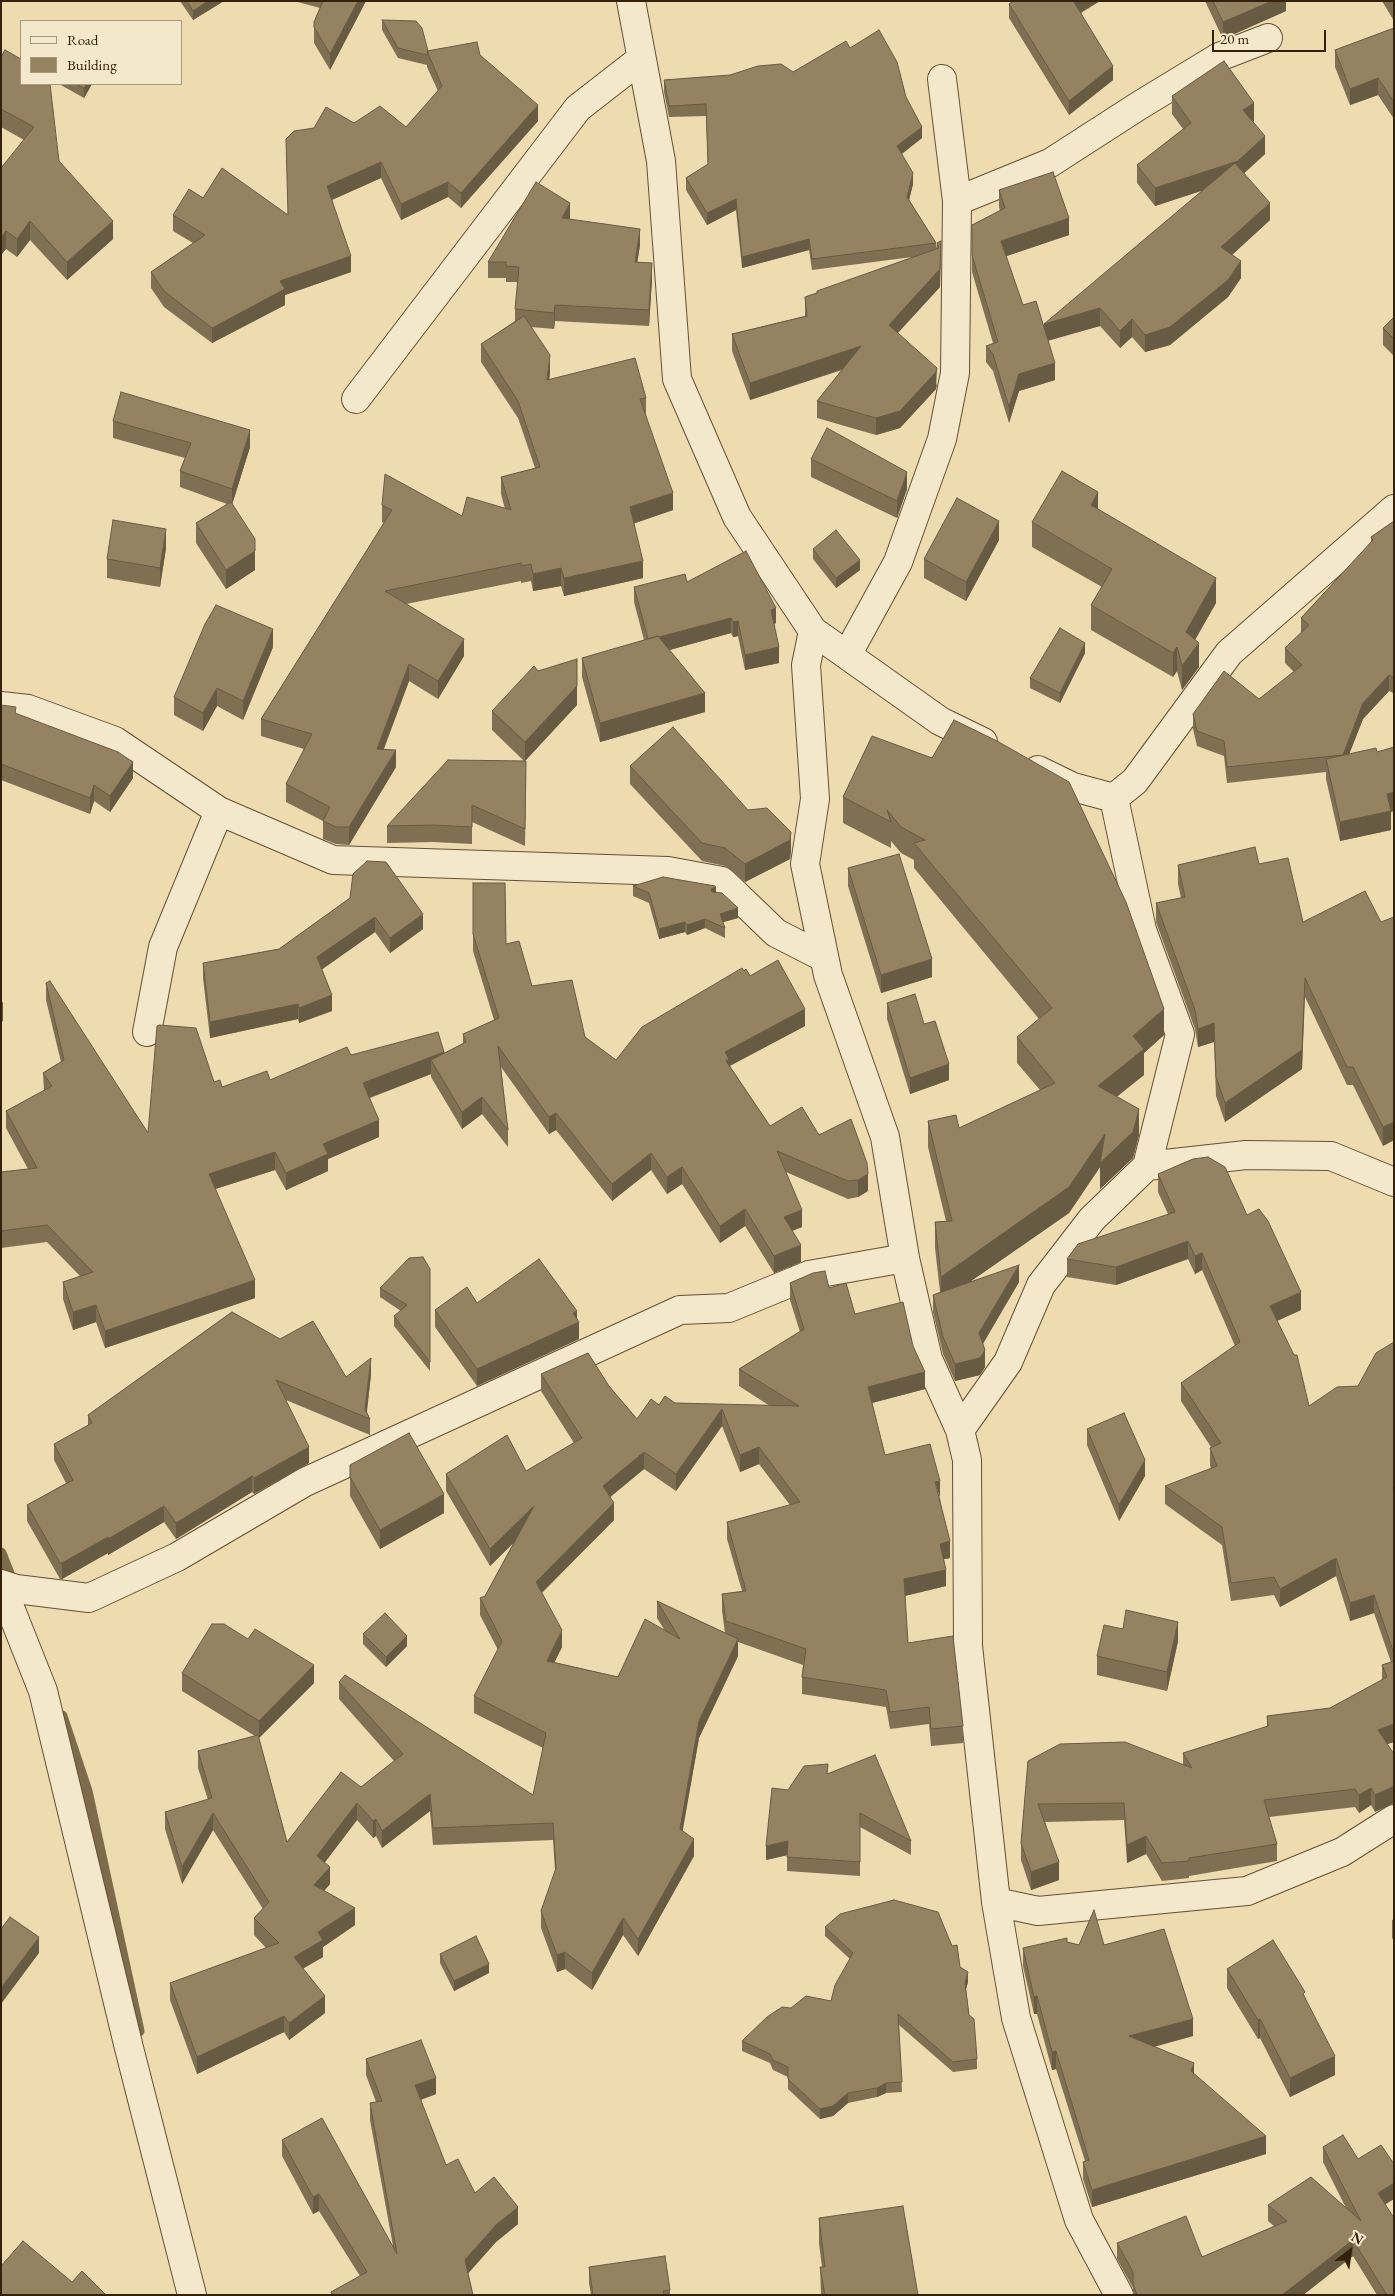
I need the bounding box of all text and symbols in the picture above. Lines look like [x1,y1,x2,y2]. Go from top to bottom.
legend [20,20,182,85]
scale bar [1215,20,1329,52]
text: 20 m [1220,29,1249,48]
text: Road [67,30,98,49]
text: Building [67,55,117,74]
north arrow [1325,2226,1375,2276]
text: N [1348,2227,1367,2249]

